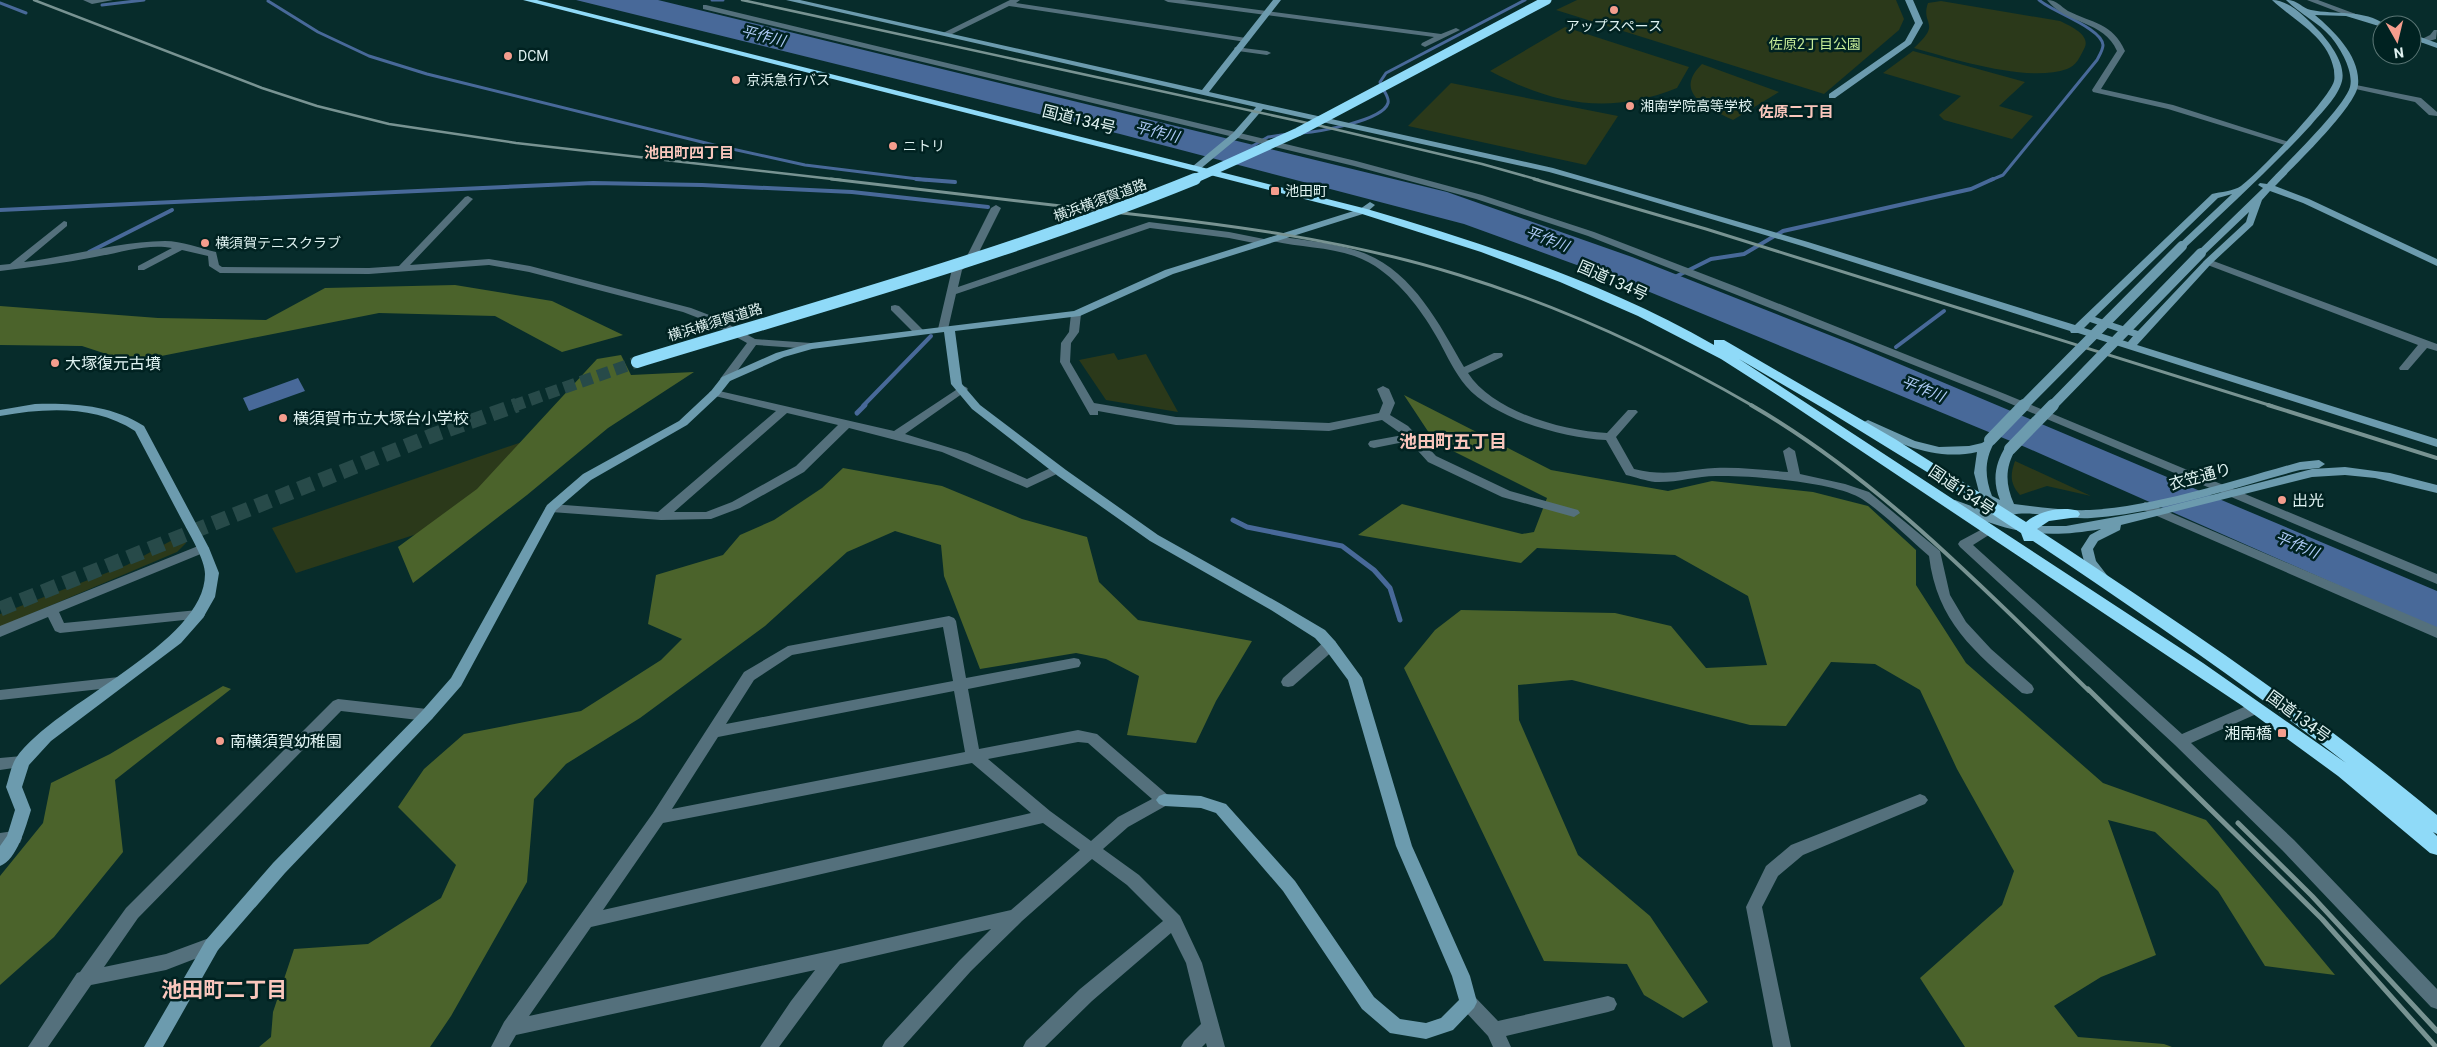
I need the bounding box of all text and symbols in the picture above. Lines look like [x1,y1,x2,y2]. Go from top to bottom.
marker: アップスペース [1608,4,1620,16]
north arrow [2372,15,2422,65]
place label: アップスペース [1566,18,1662,34]
water label: 平作川 [739,22,789,51]
park label: 佐原2丁目公園 [1769,36,1861,52]
text: N [2393,44,2405,61]
place label: DCM [518,48,549,64]
marker: DCM [502,50,514,62]
place label: 京浜急行バス [746,72,830,88]
marker: 京浜急行バス [730,74,742,86]
place label: 湘南学院高等学校 [1640,98,1752,114]
marker: 湘南学院高等学校 [1624,100,1636,112]
street label: 国道134号 [1040,101,1118,138]
district label: 佐原二丁目 [1758,103,1834,121]
water label: 平作川 [1133,118,1183,147]
place label: ニトリ [903,138,945,154]
marker: ニトリ [887,140,899,152]
district label: 池田町四丁目 [644,144,734,162]
street label: 横浜横須賀道路 [1051,176,1149,224]
place label: 池田町 [1285,183,1327,199]
marker: 池田町 [1269,185,1281,197]
water label: 平作川 [1523,223,1573,256]
place label: 横須賀テニスクラブ [215,235,341,251]
marker: 横須賀テニスクラブ [199,237,211,249]
street label: 国道134号 [1575,257,1651,304]
street label: 横浜横須賀道路 [666,300,764,344]
place label: 大塚復元古墳 [65,354,161,373]
marker: 大塚復元古墳 [49,357,61,369]
water label: 平作川 [1899,372,1949,407]
place label: 横須賀市立大塚台小学校 [293,409,469,428]
marker: 横須賀市立大塚台小学校 [277,412,289,424]
district label: 池田町五丁目 [1399,431,1507,452]
street label: 衣笠通り [2167,459,2234,494]
street label: 国道134号 [1925,462,1998,519]
place label: 出光 [2292,491,2324,510]
marker: 出光 [2276,494,2288,506]
water label: 平作川 [2273,528,2323,563]
street label: 国道134号 [2263,687,2335,746]
place label: 湘南橋 [2224,724,2272,743]
marker: 湘南橋 [2276,727,2288,739]
place label: 南横須賀幼稚園 [230,732,342,751]
marker: 南横須賀幼稚園 [214,735,226,747]
district label: 池田町二丁目 [161,978,287,1002]

